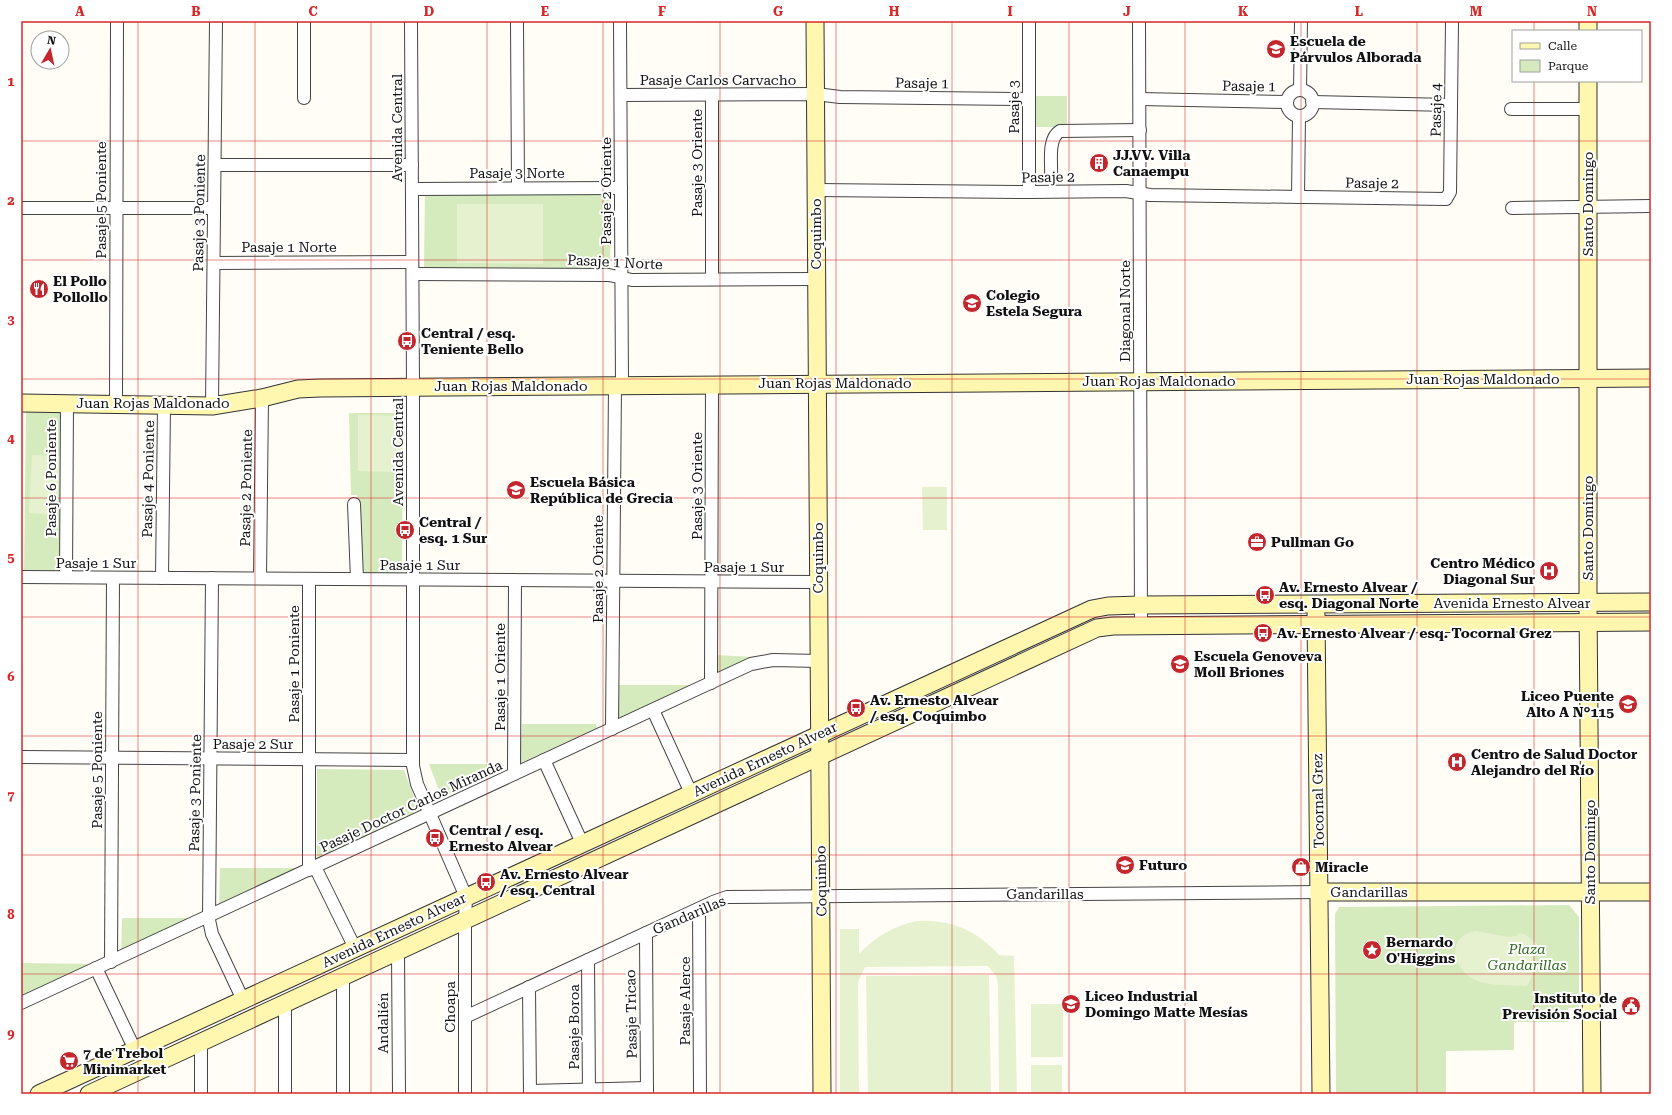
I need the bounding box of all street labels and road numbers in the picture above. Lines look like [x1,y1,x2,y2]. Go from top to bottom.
street label: Pasaje Carlos Carvacho [640,72,796,88]
street label: Avenida Central [389,73,405,182]
street label: Pasaje 1 [895,75,949,91]
street label: Pasaje 1 [1222,78,1276,94]
street label: Pasaje 3 [1006,80,1022,134]
street label: Pasaje 4 [1428,83,1444,137]
street label: Pasaje 3 Oriente [689,109,705,217]
street label: Pasaje 2 Oriente [598,137,614,245]
street label: Pasaje 5 Poniente [93,141,109,259]
street label: Santo Domingo [1580,152,1596,256]
street label: Pasaje 3 Poniente [190,154,208,272]
street label: Pasaje 3 Norte [469,165,565,181]
street label: Pasaje 2 [1021,169,1075,185]
street label: Pasaje 2 [1345,175,1399,191]
street label: Coquimbo [808,199,824,270]
street label: Pasaje 1 Norte [241,239,337,255]
street label: Pasaje 1 Norte [567,252,663,273]
street label: Diagonal Norte [1117,260,1133,362]
street label: Juan Rojas Maldonado [1406,371,1560,387]
street label: Juan Rojas Maldonado [1082,373,1236,389]
street label: Juan Rojas Maldonado [758,375,912,391]
street label: Juan Rojas Maldonado [434,378,588,394]
street label: Juan Rojas Maldonado [76,395,230,411]
street label: Avenida Central [390,397,406,506]
street label: Pasaje 6 Poniente [43,419,59,537]
street label: Pasaje 4 Poniente [139,420,157,538]
street label: Pasaje 2 Poniente [237,429,255,547]
street label: Pasaje 3 Oriente [689,432,705,540]
street label: Santo Domingo [1580,476,1596,580]
street label: Pasaje 2 Oriente [590,515,606,623]
street label: Coquimbo [810,523,826,594]
street label: Pasaje 1 Sur [56,555,136,571]
street label: Pasaje 1 Sur [380,557,460,573]
street label: Pasaje 1 Sur [704,559,784,575]
street label: Avenida Ernesto Alvear [1434,595,1591,611]
street label: Pasaje 1 Poniente [286,605,302,723]
street label: Pasaje 1 Oriente [492,623,508,731]
street label: Pasaje 5 Poniente [89,711,105,829]
street label: Avenida Ernesto Alvear [691,718,840,799]
street label: Pasaje 3 Poniente [186,734,204,852]
street label: Pasaje 2 Sur [213,736,293,752]
street label: Tocornal Grez [1309,753,1327,848]
street label: Pasaje Doctor Carlos Miranda [317,756,505,855]
street label: Santo Domingo [1582,800,1598,904]
street label: Coquimbo [812,845,830,917]
street label: Gandarillas [1330,884,1408,900]
street label: Gandarillas [1006,886,1084,902]
street label: Avenida Ernesto Alvear [320,889,469,970]
street label: Gandarillas [650,892,728,937]
street label: Pasaje Alerce [677,956,693,1045]
street label: Pasaje Tricao [622,969,640,1059]
street label: Choapa [442,981,458,1033]
street label: Pasaje Boroa [566,984,582,1070]
street label: Andalién [375,993,391,1053]

